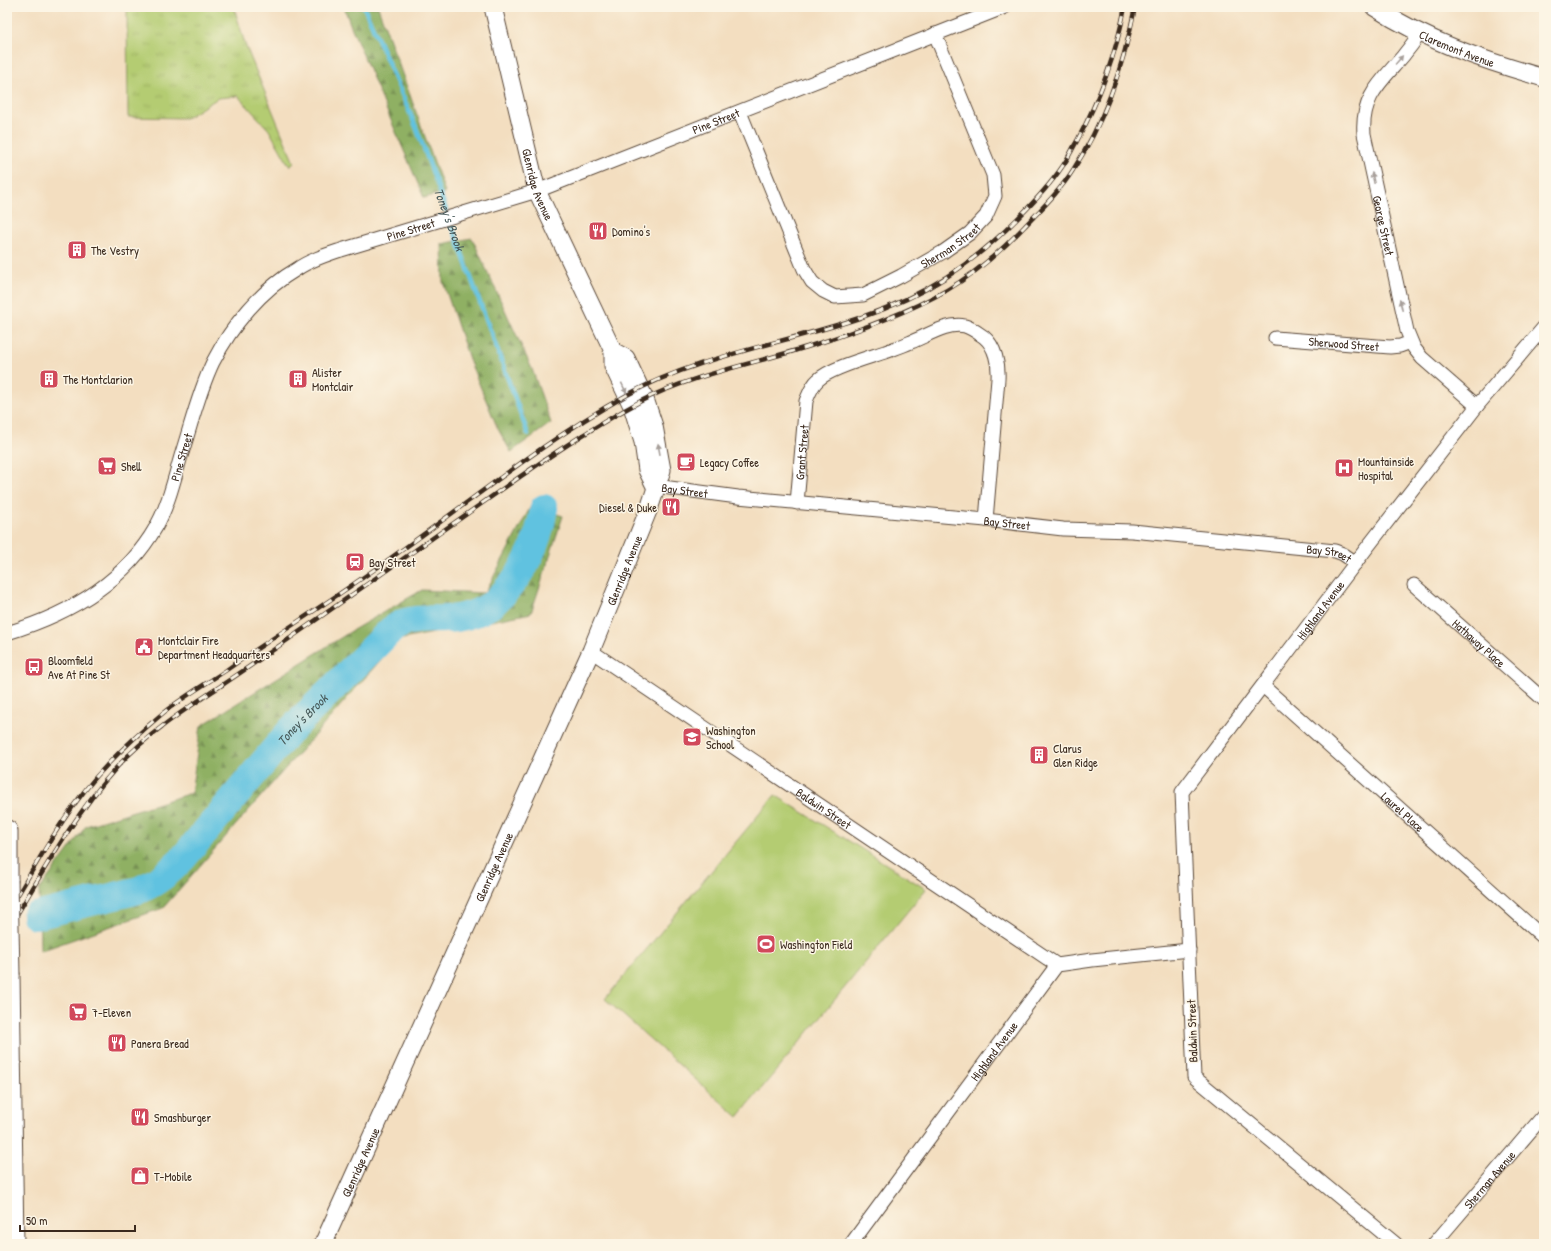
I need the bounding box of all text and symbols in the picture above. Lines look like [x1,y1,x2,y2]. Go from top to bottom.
street label: Claremont Avenue [1417,25,1497,71]
one-way arrow [1395,55,1404,66]
street label: Pine Street [690,103,743,138]
street label: Glenridge Avenue [519,147,558,223]
one-way arrow [1370,172,1376,184]
water label: Toney's Brook [430,185,470,255]
street label: George Street [1369,194,1399,258]
street label: Pine Street [385,214,438,244]
street label: Sherman Street [917,218,984,272]
restaurant icon: Domino's [587,220,609,242]
place label: Domino's [612,223,651,240]
building icon: The Vestry [66,239,88,261]
place label: The Vestry [91,242,139,259]
one-way arrow [1398,298,1404,311]
street label: Sherwood Street [1308,332,1381,355]
place label: Alister Montclair [312,364,354,395]
building icon: The Montclarion [38,368,60,390]
building icon: Alister Montclair [287,368,309,390]
place label: The Montclarion [63,371,133,388]
one-way arrow [621,382,627,393]
street label: Grant Street [791,423,812,481]
street label: Pine Street [166,430,196,483]
one-way arrow [655,443,661,455]
cafe icon: Legacy Coffee [675,451,697,473]
place label: Mountainside Hospital [1358,453,1414,484]
place label: Legacy Coffee [700,454,759,471]
supermarket icon: Shell [96,455,118,477]
hospital icon: Mountainside Hospital [1333,457,1355,479]
place label: Shell [121,458,142,475]
street label: Bay Street [661,478,710,502]
restaurant icon: Diesel & Duke [660,496,682,518]
place label: Diesel & Duke [599,499,657,516]
street label: Bay Street [983,511,1032,534]
street label: Glenridge Avenue [602,532,646,608]
street label: Bay Street [1306,540,1356,567]
station icon: Bay Street [344,551,366,573]
place label: Bay Street [369,554,416,571]
street label: Highland Avenue [1292,576,1348,643]
street label: Hathaway Place [1449,615,1509,671]
place label: Montclair Fire Department Headquarters [158,632,270,663]
public building icon: Montclair Fire Department Headquarters [133,636,155,658]
place label: Bloomfield Ave At Pine St [48,652,111,683]
bus stop icon: Bloomfield Ave At Pine St [23,656,45,678]
water label: Toney's Brook [273,688,333,749]
place label: Washington School [706,722,756,753]
school or university icon: Washington School [681,726,703,748]
place label: Clarus Glen Ridge [1053,740,1098,771]
building icon: Clarus Glen Ridge [1028,744,1050,766]
street label: Baldwin Street [793,783,856,833]
street label: Laurel Place [1378,788,1428,836]
street label: Glenridge Avenue [470,829,517,904]
sports icon: Washington Field [755,933,777,955]
place label: Washington Field [780,936,853,953]
street label: Baldwin Street [1182,998,1202,1063]
supermarket icon: 7-Eleven [67,1001,89,1023]
place label: 7-Eleven [92,1004,131,1021]
street label: Highland Avenue [966,1018,1021,1084]
restaurant icon: Panera Bread [106,1032,128,1054]
place label: Panera Bread [131,1035,189,1052]
restaurant icon: Smashburger [129,1106,151,1128]
place label: Smashburger [154,1109,212,1126]
street label: Glenridge Avenue [337,1124,383,1199]
street label: Sherman Avenue [1459,1146,1519,1212]
shop icon: T-Mobile [129,1165,151,1187]
place label: T-Mobile [154,1168,192,1185]
scale bar [20,1207,135,1233]
text: 50 m [26,1212,47,1229]

